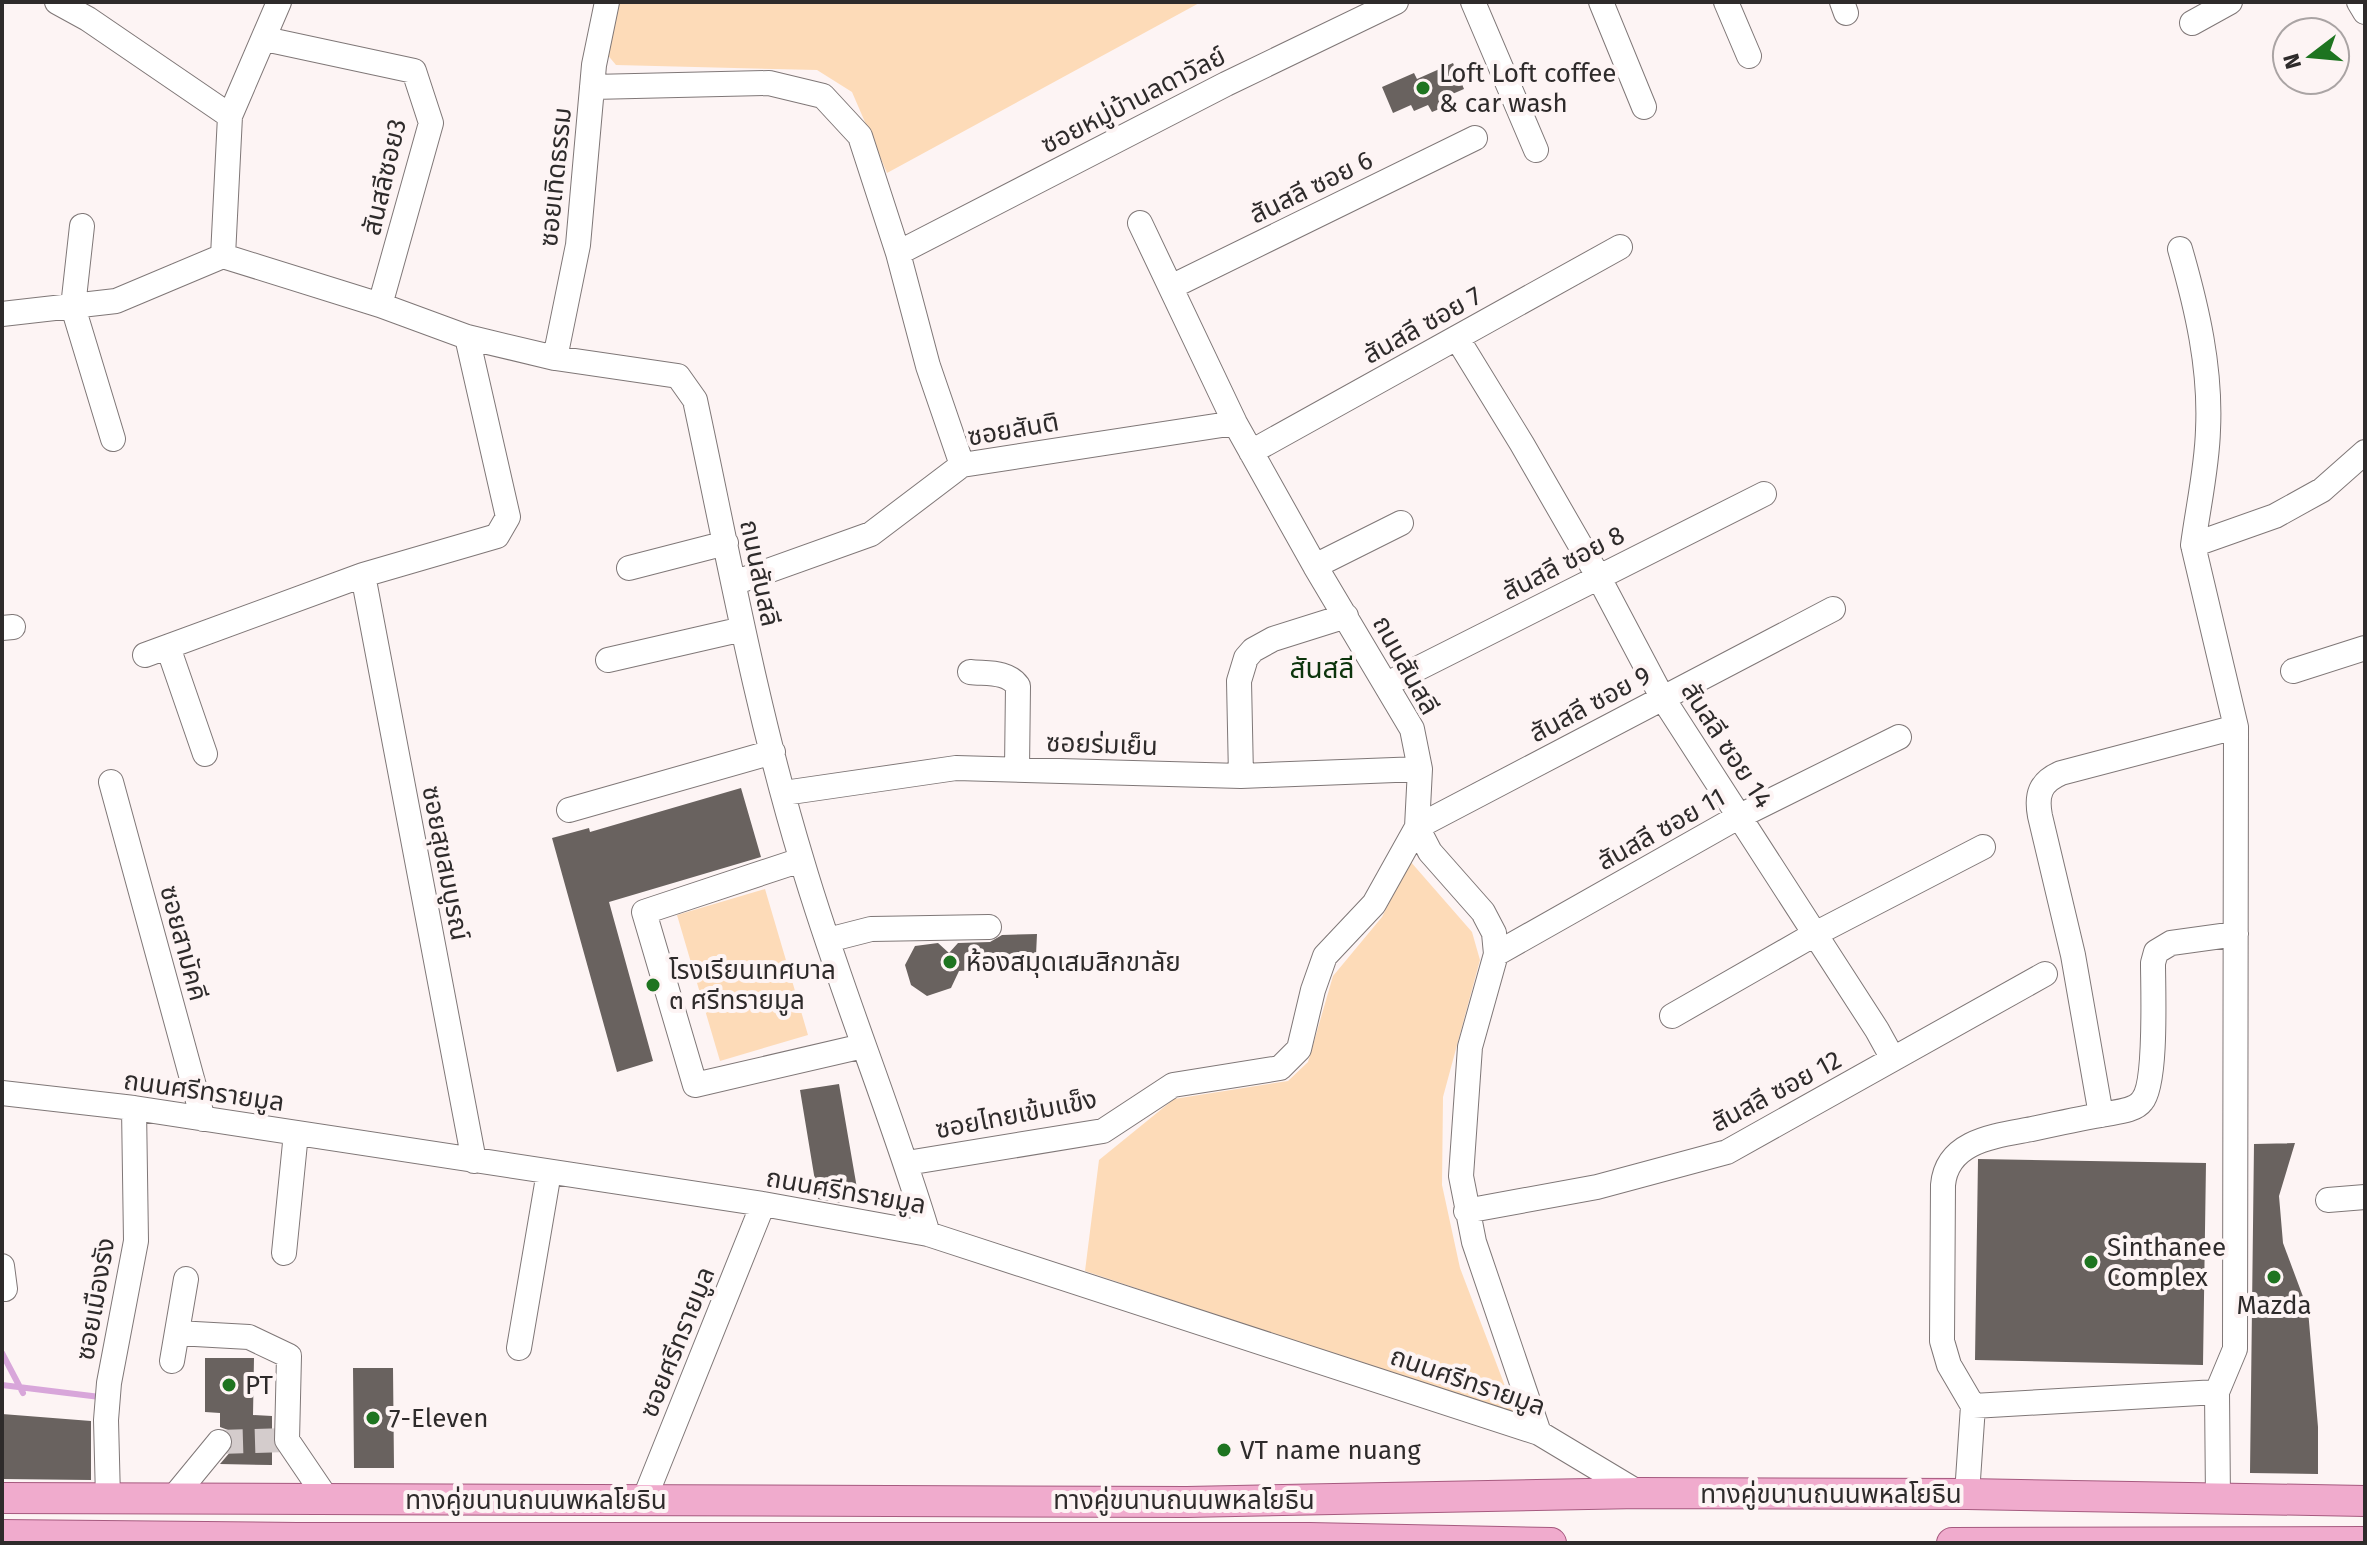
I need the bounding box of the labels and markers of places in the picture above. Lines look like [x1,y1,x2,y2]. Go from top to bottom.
place label: Loft Loft coffee & car wash [1439,58,1617,119]
marker: Loft Loft coffee & car wash [1414,79,1432,97]
place label: ห้องสมุดเสมสิกขาลัย [966,947,1181,978]
marker: ห้องสมุดเสมสิกขาลัย [941,953,959,971]
place label: โรงเรียนเทศบาล ๓ ศรีทรายมูล [669,955,836,1016]
marker: โรงเรียนเทศบาล ๓ ศรีทรายมูล [644,976,662,994]
place label: Sinthanee Complex [2107,1232,2226,1293]
marker: Sinthanee Complex [2082,1253,2100,1271]
marker: Mazda [2265,1268,2283,1286]
place label: Mazda [2236,1290,2312,1321]
place label: PT [245,1370,273,1401]
marker: PT [220,1376,238,1394]
place label: 7-Eleven [389,1403,488,1434]
marker: 7-Eleven [364,1409,382,1427]
place label: VT name nuang [1240,1435,1421,1466]
marker: VT name nuang [1215,1441,1233,1459]

